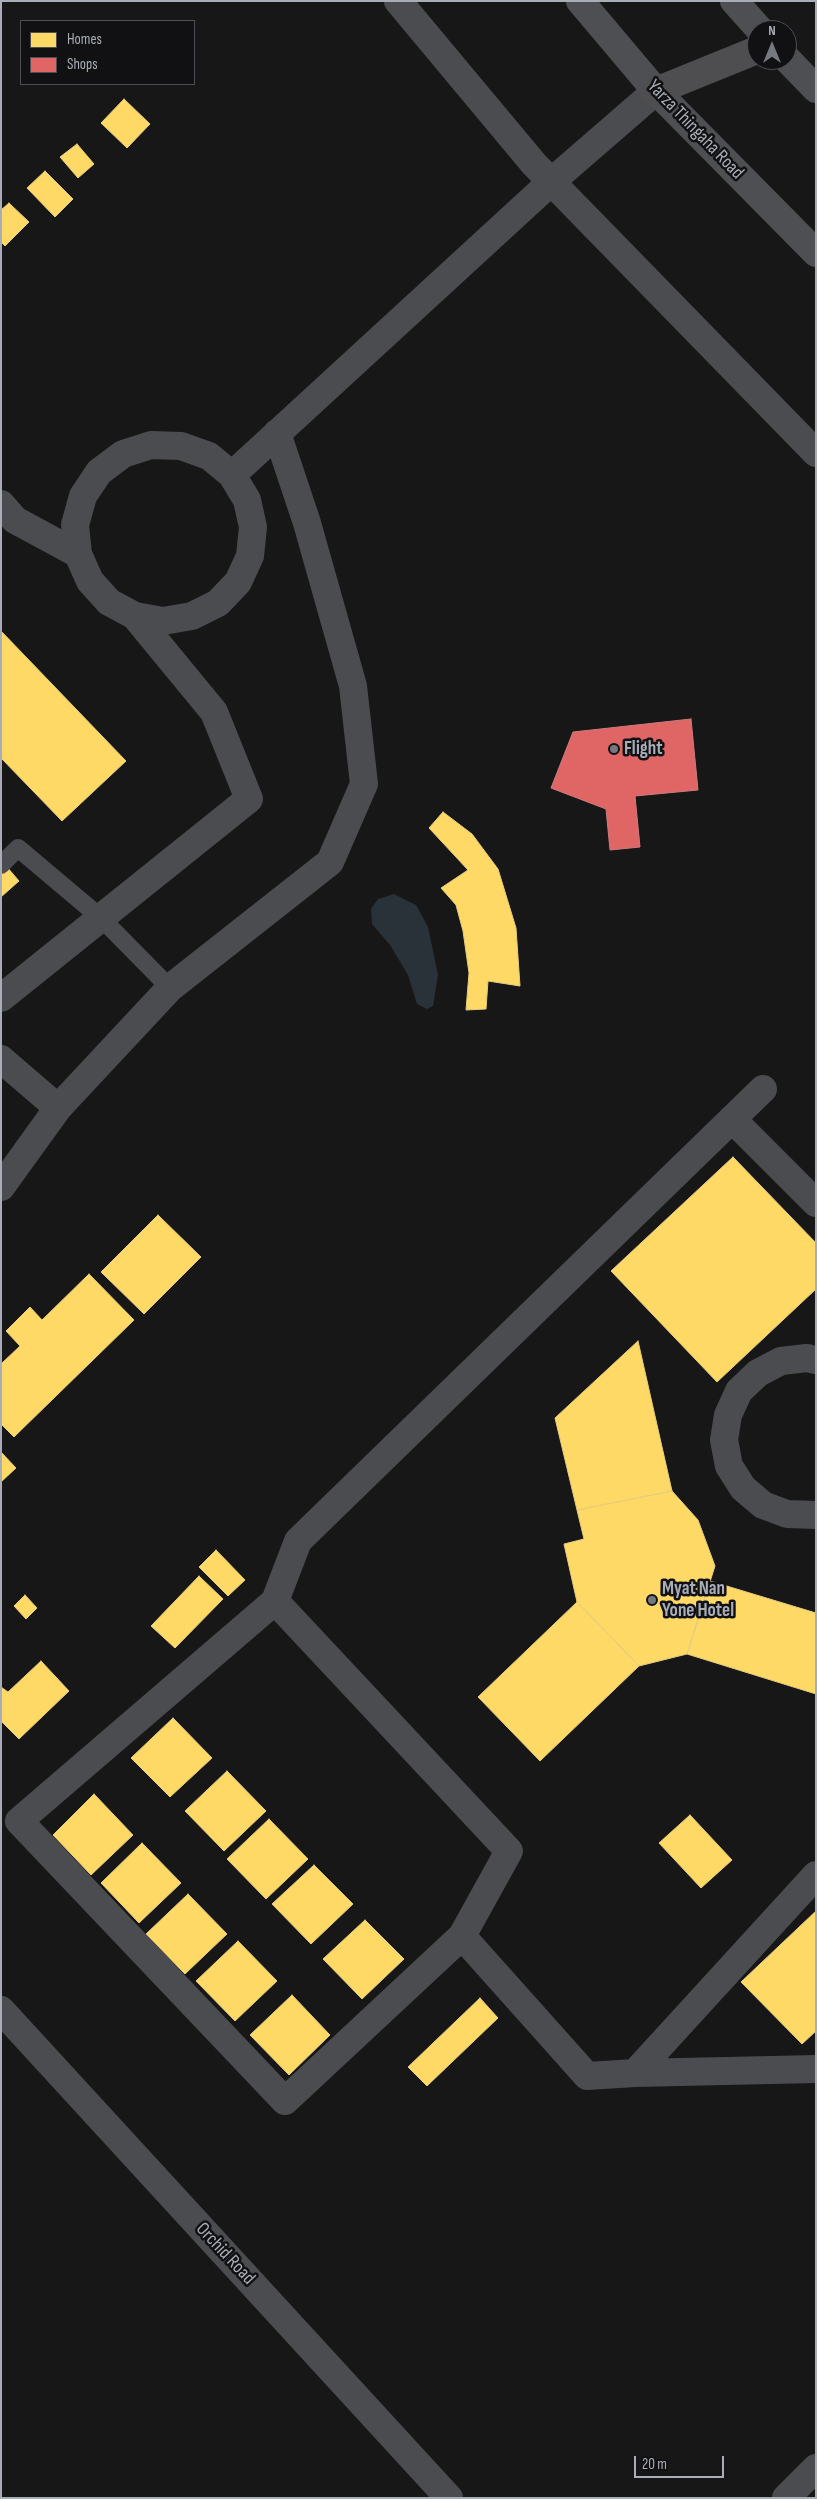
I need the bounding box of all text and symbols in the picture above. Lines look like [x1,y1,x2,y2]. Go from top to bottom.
legend [20,20,195,85]
north arrow [747,20,797,70]
text: N [768,22,776,39]
text: Homes [67,30,102,49]
text: Shops [67,55,98,74]
street label: Yarza Thingaha Road [642,76,748,184]
place label: Flight [624,738,663,760]
marker: Flight [608,743,620,755]
place label: Myat Nan Yone Hotel [662,1578,734,1622]
marker: Myat Nan Yone Hotel [646,1594,658,1606]
street label: Orchid Road [191,2218,259,2290]
scale bar [637,2446,727,2478]
text: 20 m [642,2455,667,2474]

